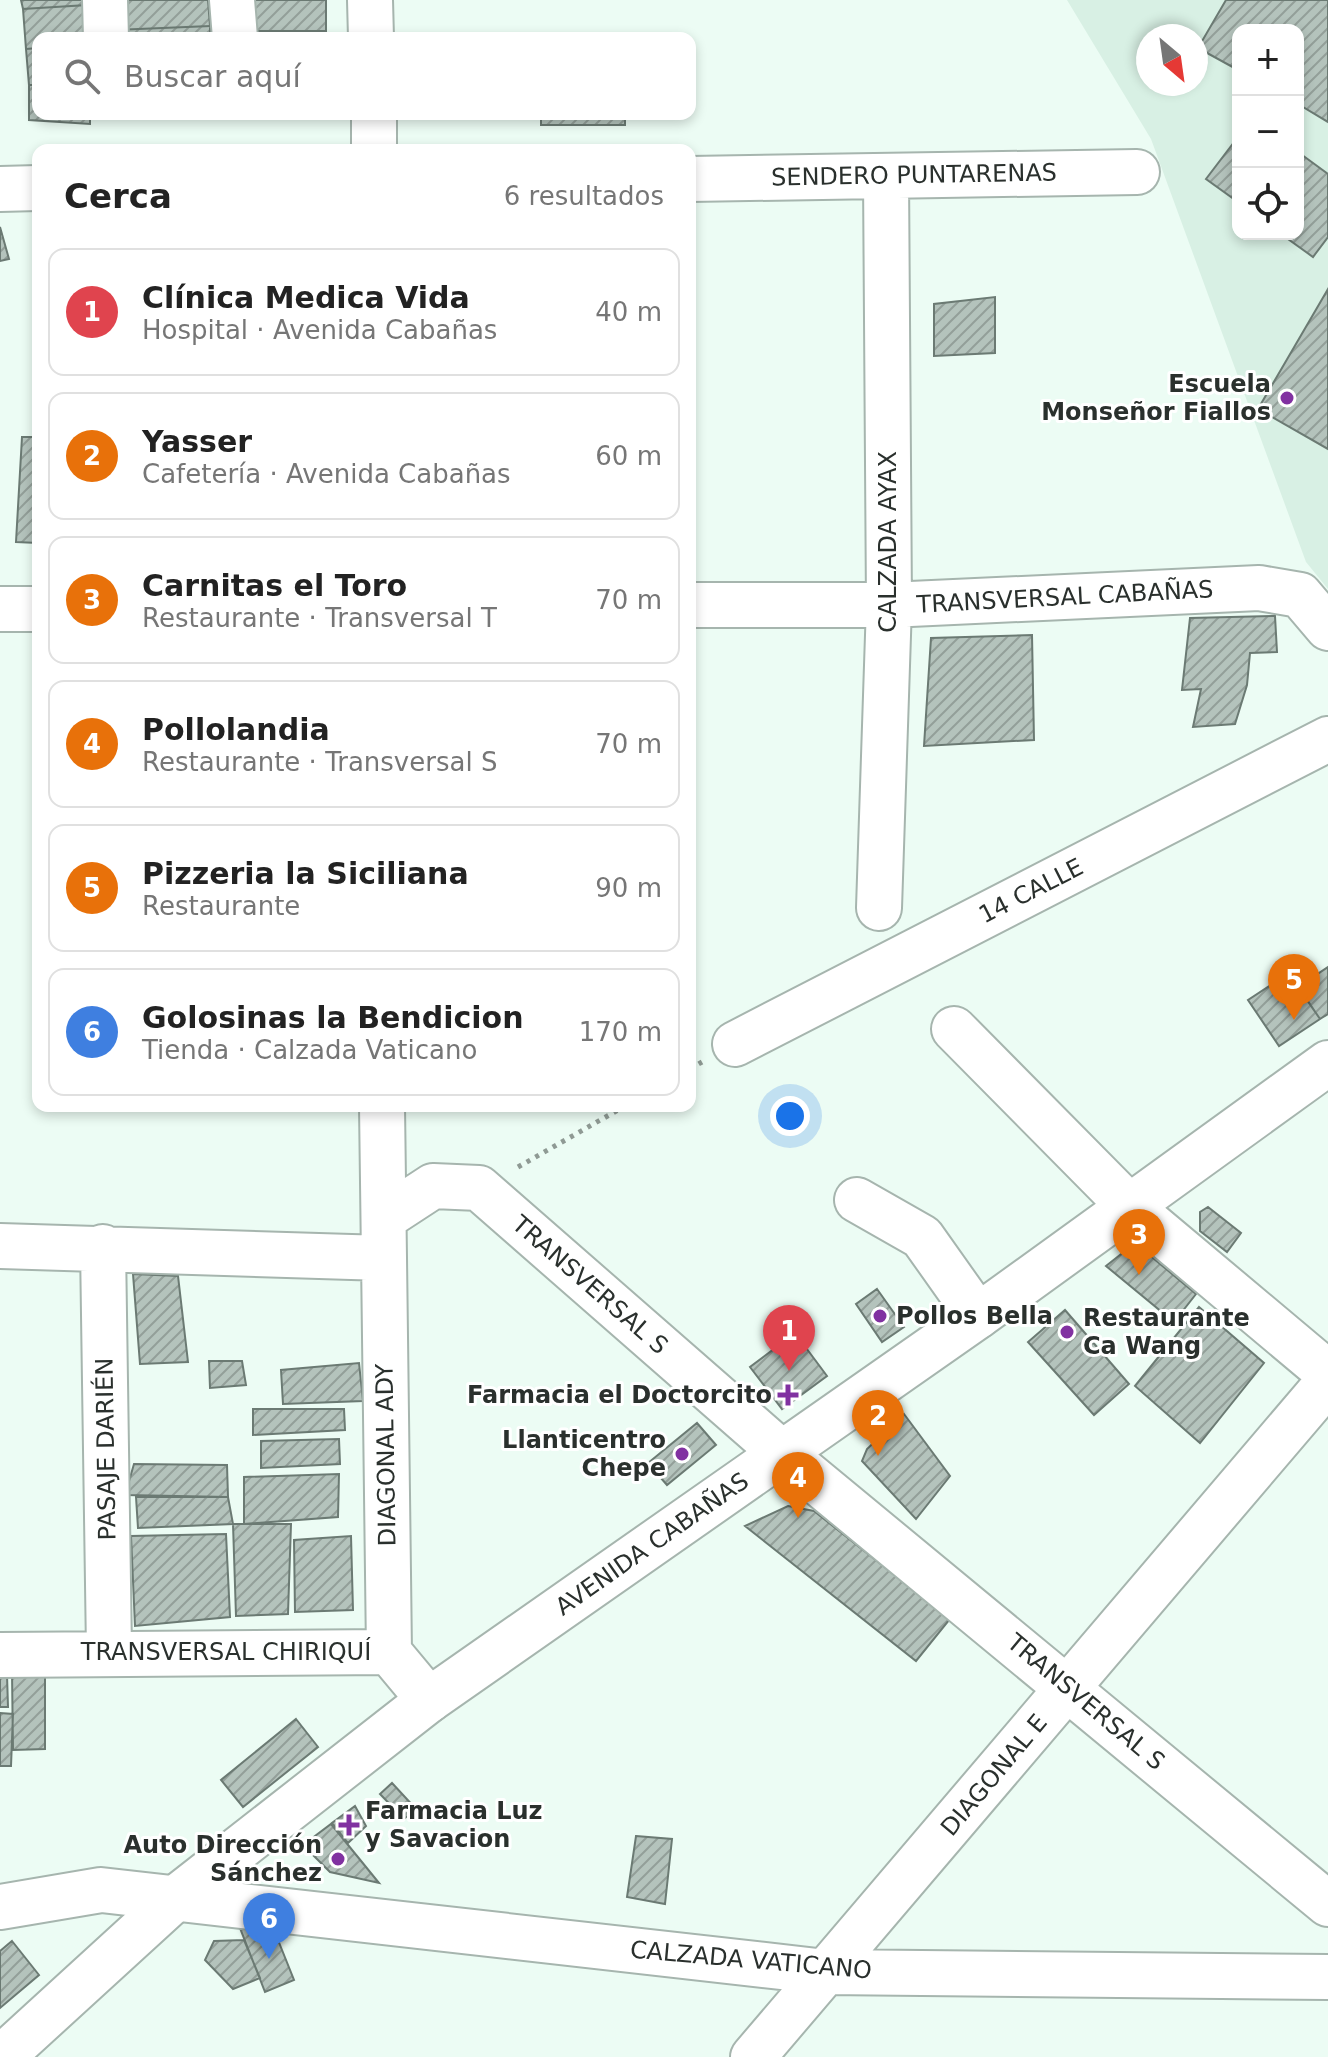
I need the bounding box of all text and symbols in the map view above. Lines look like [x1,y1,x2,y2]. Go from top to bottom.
north arrow [1136,24,1208,96]
map controls [1232,24,1304,240]
button: + [1232,24,1304,96]
search box [32,32,696,120]
icon: search [60,54,104,98]
text: Buscar aquí [124,59,301,94]
button: − [1232,96,1304,168]
street label: SENDERO PUNTARENAS [771,159,1057,191]
button: locate [1232,168,1304,240]
text: Cerca [64,176,172,216]
text: 6 resultados [504,181,664,211]
text: Clínica Medica Vida [142,280,470,315]
text: 1 [83,297,101,327]
text: 40 m [595,297,662,327]
text: Hospital · Avenida Cabañas [142,315,497,345]
place label: Escuela Monseñor Fiallos [1041,370,1271,426]
marker: Escuela Monseñor Fiallos [1278,389,1296,407]
text: Yasser [142,424,252,459]
text: 2 [83,441,101,471]
text: 60 m [595,441,662,471]
street label: CALZADA AYAX [874,451,902,633]
text: Cafetería · Avenida Cabañas [142,459,511,489]
text: Carnitas el Toro [142,568,407,603]
street label: TRANSVERSAL CABAÑAS [915,573,1214,619]
text: 3 [83,585,101,615]
text: 70 m [595,585,662,615]
text: Restaurante · Transversal T [142,603,497,633]
text: Pollolandia [142,712,330,747]
text: 4 [83,729,101,759]
text: 70 m [595,729,662,759]
text: Restaurante · Transversal S [142,747,497,777]
street label: 14 CALLE [974,853,1088,929]
text: Pizzeria la Siciliana [142,856,469,891]
text: 5 [83,873,101,903]
text: 90 m [595,873,662,903]
text: Restaurante [142,891,300,921]
pin: 5 [1268,954,1320,1020]
text: Golosinas la Bendicion [142,1000,524,1035]
text: 6 [83,1017,101,1047]
text: 170 m [579,1017,662,1047]
text: Tienda · Calzada Vaticano [142,1035,477,1065]
your location [770,1096,810,1136]
street label: TRANSVERSAL S [506,1209,673,1360]
pin: 3 [1113,1209,1165,1275]
place label: Pollos Bella [896,1302,1053,1330]
place label: Restaurante Ca Wang [1083,1304,1250,1360]
pin: 1 [763,1305,815,1371]
marker: Pollos Bella [871,1307,889,1325]
marker: Restaurante Ca Wang [1058,1323,1076,1341]
street label: PASAJE DARIÉN [89,1357,122,1541]
street label: DIAGONAL ADY [370,1363,402,1547]
place label: Farmacia el Doctorcito [467,1381,772,1409]
marker: Farmacia el Doctorcito [779,1386,797,1404]
pin: 2 [852,1390,904,1456]
place label: Llanticentro Chepe [502,1426,666,1482]
marker: Llanticentro Chepe [673,1445,691,1463]
pin: 4 [772,1452,824,1518]
street label: AVENIDA CABAÑAS [549,1465,754,1621]
street label: TRANSVERSAL S [1001,1627,1170,1776]
street label: TRANSVERSAL CHIRIQUÍ [80,1637,371,1666]
street label: DIAGONAL E [935,1709,1053,1841]
place label: Farmacia Luz y Savacion [365,1797,543,1853]
marker: Farmacia Luz y Savacion [340,1816,358,1834]
place label: Auto Dirección Sánchez [124,1831,322,1887]
marker: Auto Dirección Sánchez [329,1850,347,1868]
pin: 6 [243,1893,295,1959]
street label: CALZADA VATICANO [629,1935,873,1985]

